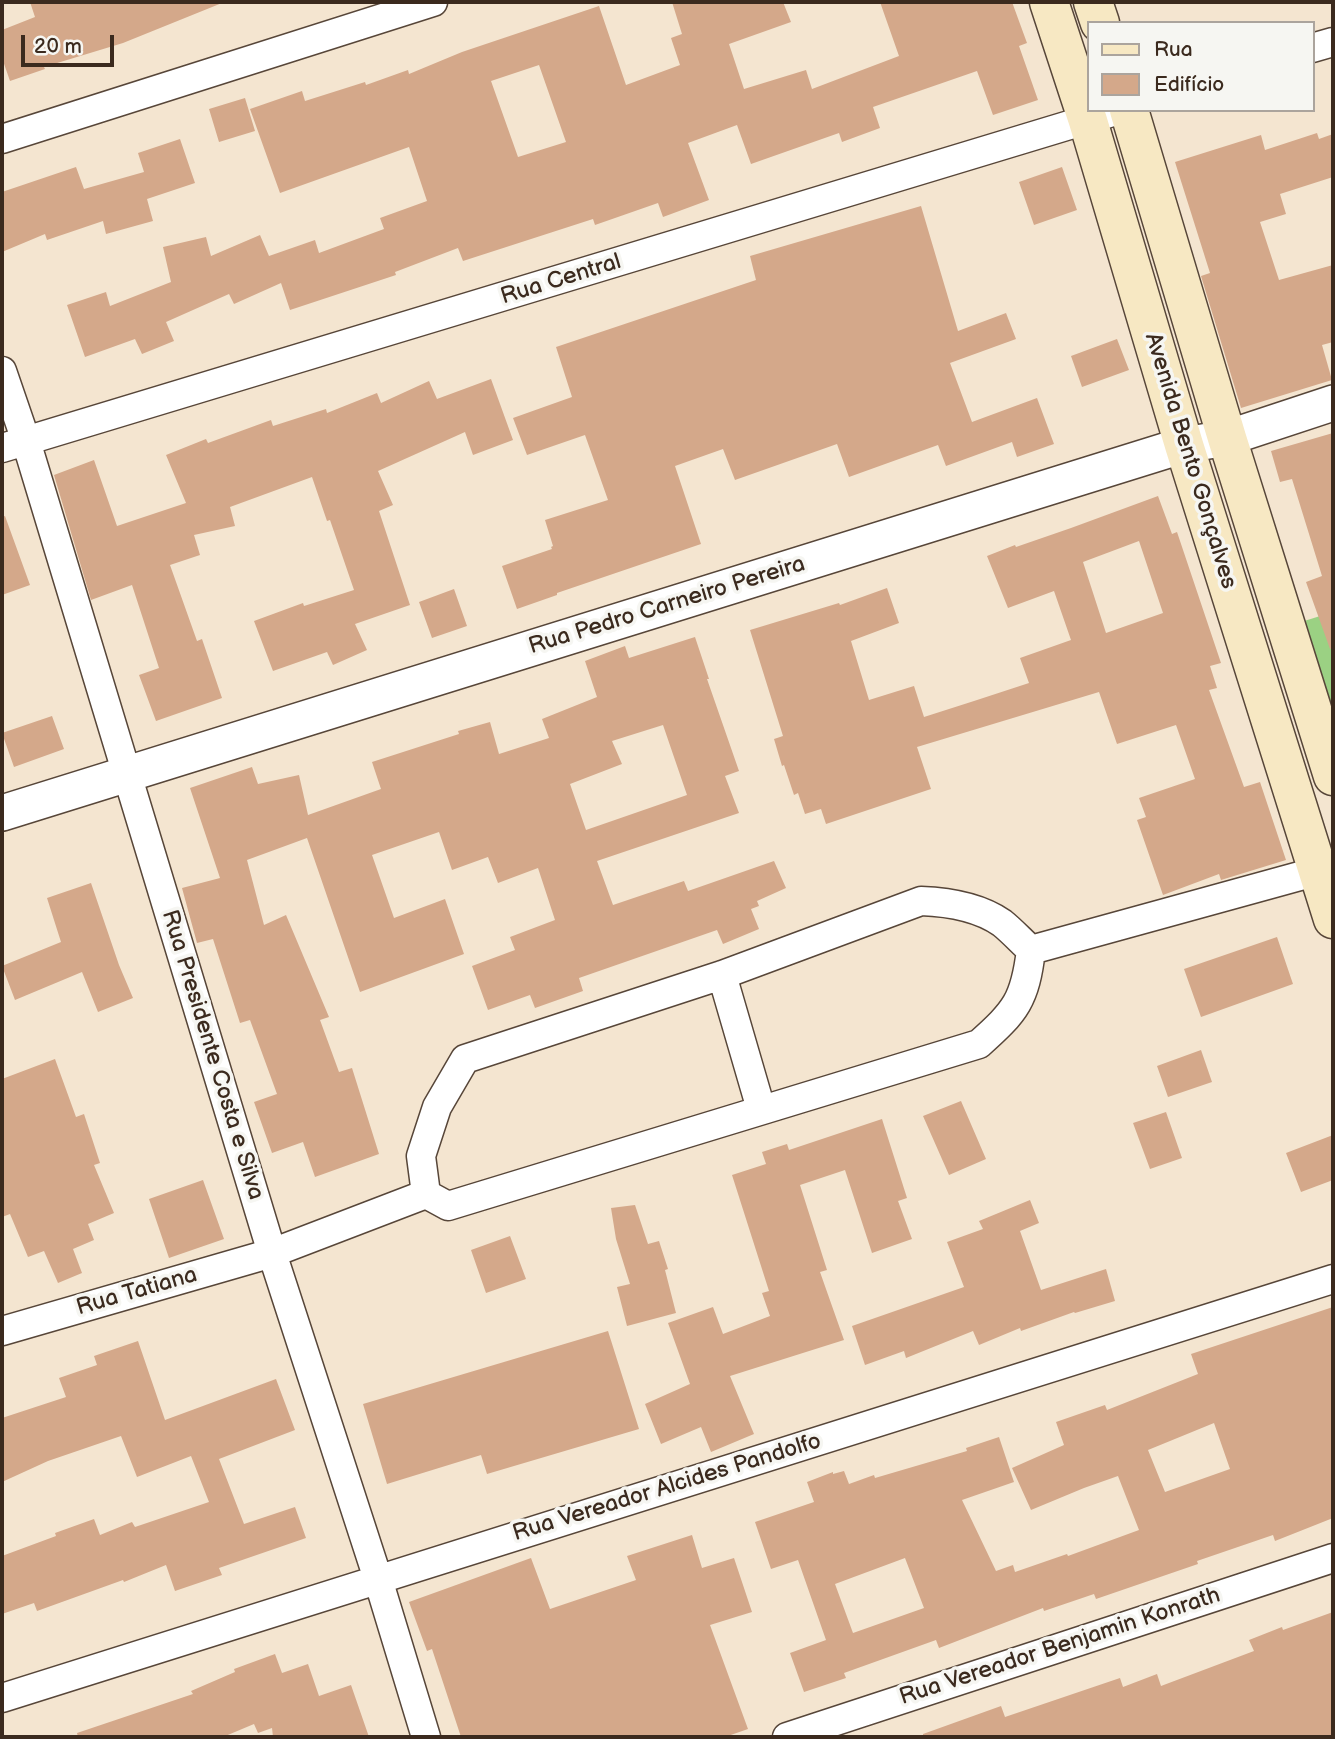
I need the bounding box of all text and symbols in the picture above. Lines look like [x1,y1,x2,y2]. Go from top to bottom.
scale bar [24,21,117,65]
legend [1086,21,1314,112]
text: 20 m [34,34,82,59]
text: Rua [1154,37,1193,62]
text: Edifício [1154,72,1224,97]
street label: Rua Central [497,249,625,311]
street label: Avenida Bento Gonçalves [1138,330,1242,592]
street label: Rua Pedro Carneiro Pereira [525,551,809,661]
street label: Rua Presidente Costa e Silva [155,907,269,1203]
street label: Rua Tatiana [73,1262,201,1322]
street label: Rua Vereador Alcides Pandolfo [509,1428,825,1548]
street label: Rua Vereador Benjamin Konrath [896,1582,1224,1712]

